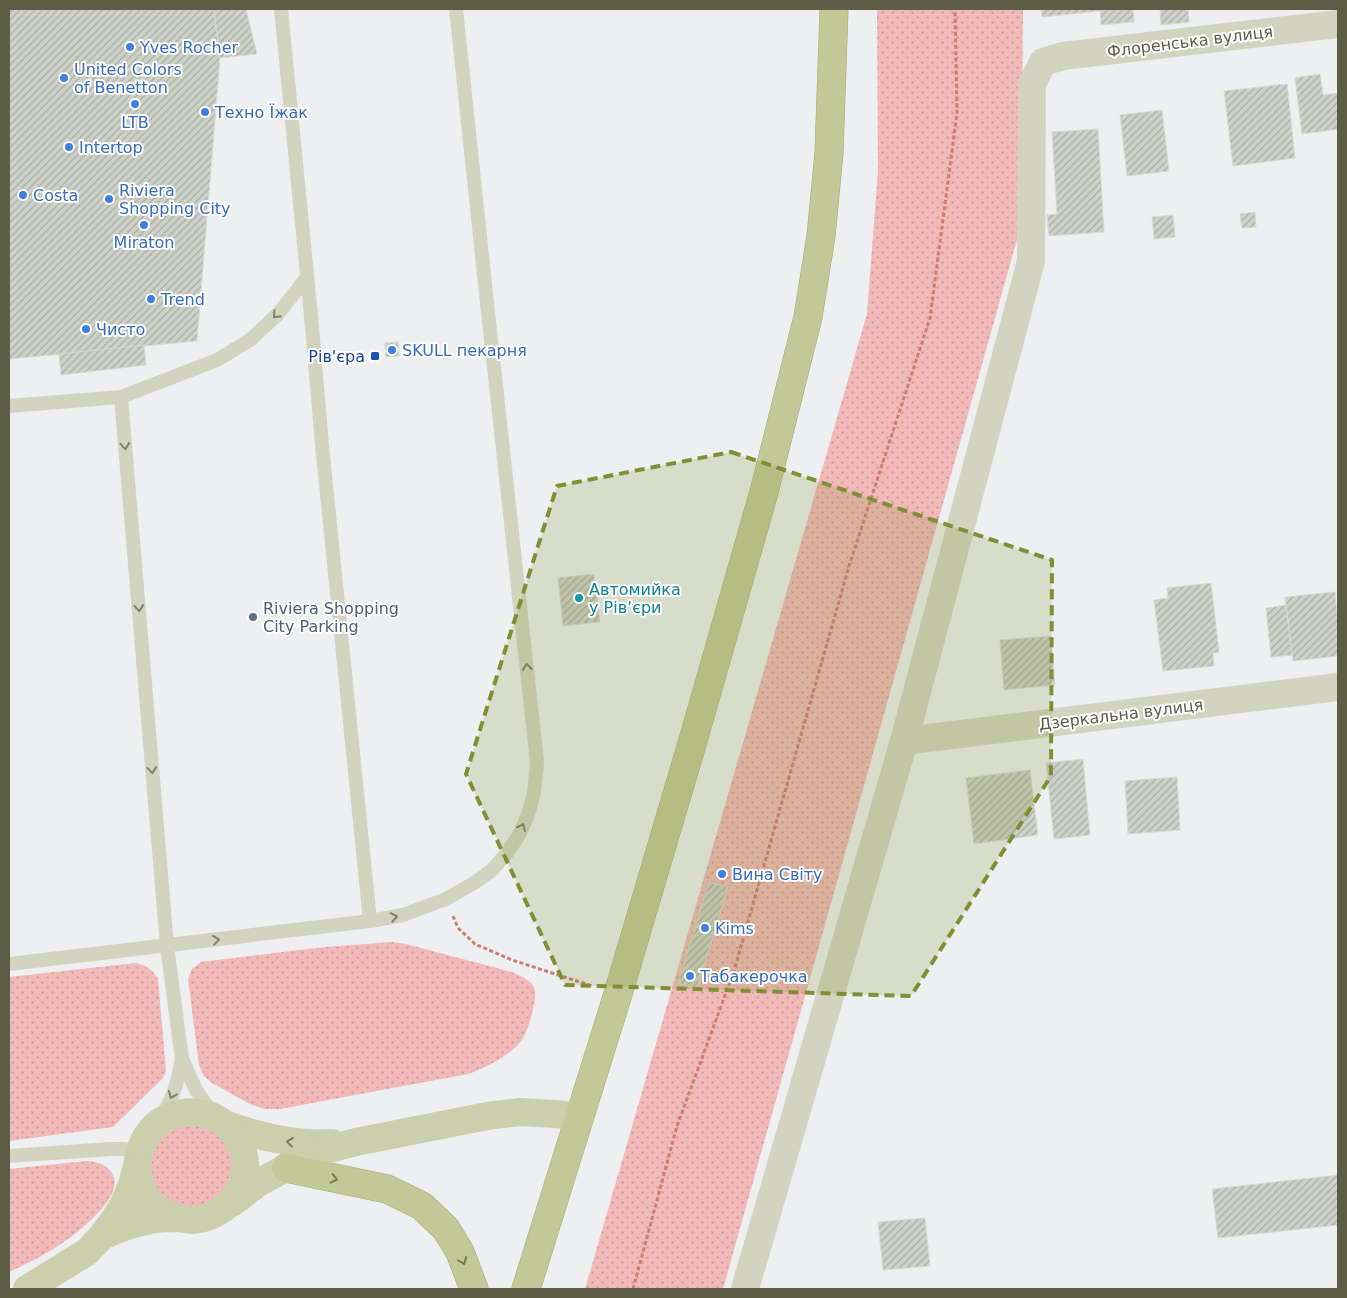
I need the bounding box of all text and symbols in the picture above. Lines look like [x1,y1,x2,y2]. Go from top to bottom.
street label: Флоренська вулиця [1106,22,1274,61]
place label: Yves Rocher [139,38,238,57]
marker: Yves Rocher [124,41,136,53]
place label: United Colors of Benetton [74,60,182,97]
marker: United Colors of Benetton [58,72,70,84]
marker: LTB [129,98,141,110]
place label: Техно Їжак [214,103,308,122]
marker: Техно Їжак [199,106,211,118]
place label: LTB [121,113,149,132]
place label: Intertop [79,138,143,157]
marker: Intertop [63,141,75,153]
place label: Riviera Shopping City [119,181,231,218]
place label: Costa [33,186,78,205]
marker: Costa [17,189,29,201]
marker: Riviera Shopping City [103,193,115,205]
marker: Miraton [138,219,150,231]
place label: Miraton [114,233,174,252]
place label: Trend [160,290,205,309]
marker: Trend [145,293,157,305]
one-way arrow [273,309,282,318]
place label: Чисто [96,320,145,339]
marker: Чисто [80,323,92,335]
place label: SKULL пекарня [402,341,527,360]
marker: SKULL пекарня [386,344,398,356]
place label: Рів'єра [308,347,365,366]
marker: Рів'єра [369,350,381,362]
one-way arrow [120,442,131,450]
place label: Автомийка у Рівʼєри [589,580,681,617]
marker: Автомийка у Рівʼєри [573,592,585,604]
place label: Riviera Shopping City Parking [263,599,399,636]
one-way arrow [133,604,144,612]
marker: Riviera Shopping City Parking [247,611,259,623]
one-way arrow [522,663,533,671]
street label: Дзеркальна вулиця [1038,695,1204,734]
one-way arrow [147,766,158,774]
one-way arrow [516,823,527,832]
place label: Вина Світу [732,865,823,884]
marker: Вина Світу [716,868,728,880]
one-way arrow [390,912,398,922]
place label: Kims [715,919,754,938]
marker: Kims [699,922,711,934]
one-way arrow [212,935,220,946]
place label: Табакерочка [699,967,808,986]
marker: Табакерочка [684,970,696,982]
one-way arrow [168,1090,179,1099]
one-way arrow [286,1137,294,1148]
one-way arrow [330,1173,338,1184]
one-way arrow [457,1256,468,1265]

